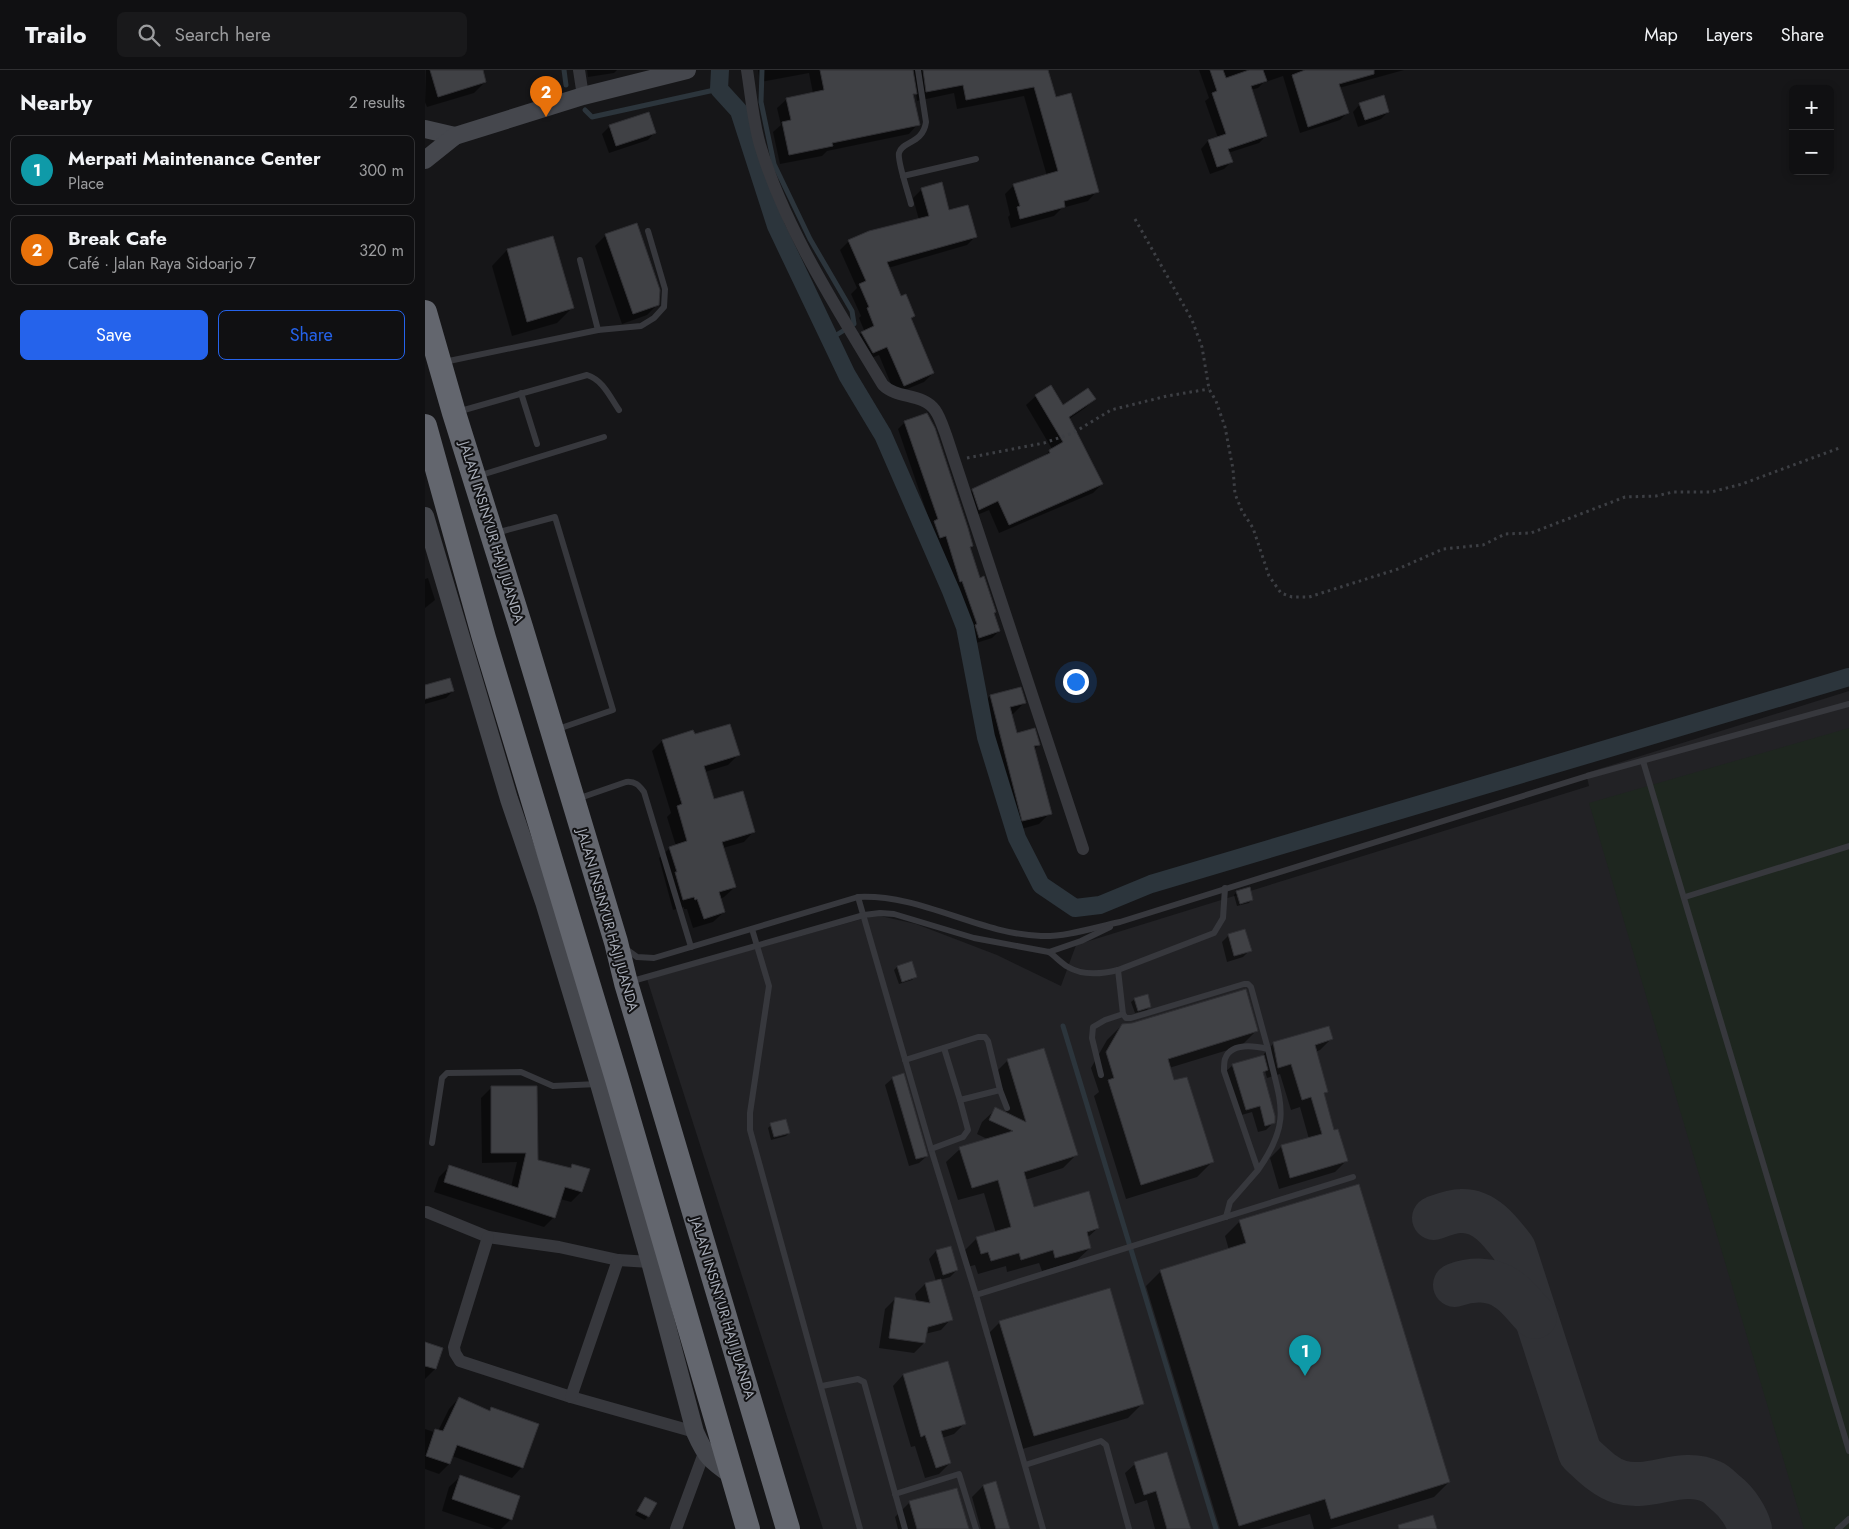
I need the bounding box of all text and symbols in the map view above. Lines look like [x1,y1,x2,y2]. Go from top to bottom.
search box [117,12,467,57]
text: Trailo [25,17,87,52]
icon: search [135,21,163,49]
text: Search here [175,21,271,48]
text: Map [1644,22,1678,48]
text: Layers [1706,22,1753,48]
text: Share [1781,22,1824,48]
pin: 2 [530,76,562,117]
map controls [1789,85,1834,175]
button: + [1789,85,1834,130]
text: Nearby [20,88,92,118]
text: 2 results [349,91,405,114]
button: − [1789,130,1834,175]
text: Merpati Maintenance Center [68,145,321,172]
text: 1 [33,159,41,182]
text: 300 m [359,159,404,182]
text: Place [68,172,104,195]
text: Break Cafe [68,225,167,252]
text: 2 [32,239,42,262]
text: 320 m [359,239,404,262]
text: Café · Jalan Raya Sidoarjo 7 [68,252,256,275]
button: Save [20,310,208,360]
button: Share [218,310,405,360]
street label: JALAN INSINYUR HAJI JUANDA [454,437,529,626]
your location [1063,669,1089,695]
street label: JALAN INSINYUR HAJI JUANDA [572,824,644,1014]
street label: JALAN INSINYUR HAJI JUANDA [685,1213,760,1402]
pin: 1 [1289,1335,1321,1376]

